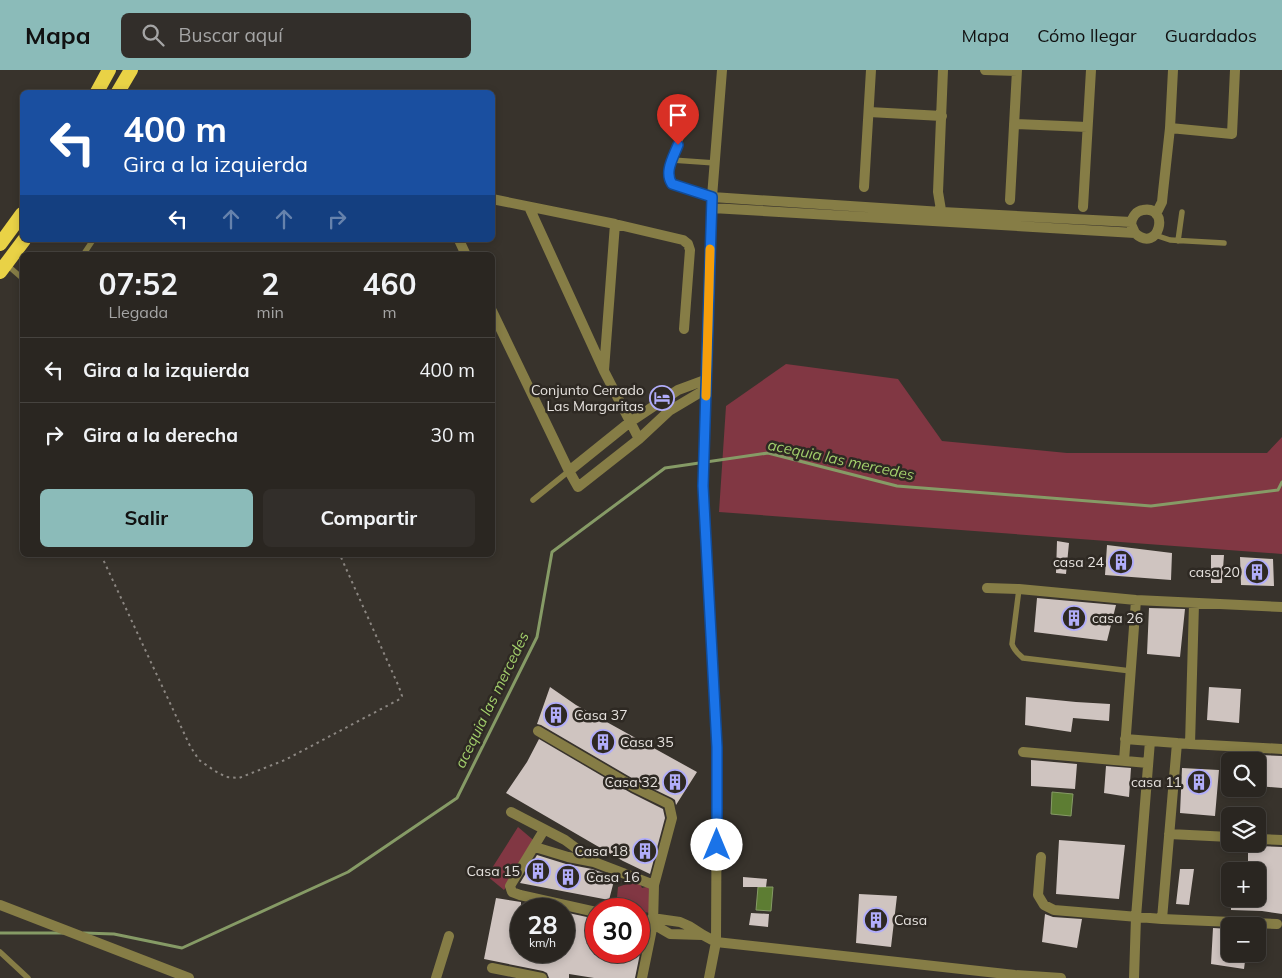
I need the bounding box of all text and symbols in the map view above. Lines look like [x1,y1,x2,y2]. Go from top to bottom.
search box [121,13,471,58]
text: Mapa [25,20,91,50]
icon: search [139,21,167,49]
text: Buscar aquí [179,23,283,47]
text: Mapa [961,24,1009,47]
text: Cómo llegar [1037,24,1137,47]
text: Guardados [1165,24,1257,47]
pin [657,94,699,145]
icon: arrive [664,101,692,129]
text: 400 m [123,107,227,151]
icon: left [40,110,105,175]
text: Gira a la izquierda [123,150,308,178]
icon: left [164,205,192,233]
icon: ahead [217,205,245,233]
icon: ahead [270,205,298,233]
icon: right [323,205,351,233]
text: 07:52 [99,265,178,303]
text: 2 [261,265,279,303]
text: 460 [362,265,416,303]
text: Llegada [108,302,168,322]
text: min [257,302,284,322]
text: m [382,302,396,322]
icon: left [40,356,68,384]
text: Gira a la izquierda [83,358,249,382]
text: 400 m [419,358,475,382]
place label: Conjunto Cerrado Las Margaritas [531,381,644,415]
hotel icon: Conjunto Cerrado Las Margaritas [649,385,675,411]
icon: right [40,421,68,449]
text: Gira a la derecha [83,423,238,447]
text: 30 m [431,423,475,447]
water label: acequia las mercedes [766,435,916,484]
button: Salir [40,489,253,547]
button: Compartir [263,489,475,547]
building icon: casa 24 [1108,549,1134,575]
place label: casa 24 [1053,553,1105,571]
building icon: casa 20 [1244,559,1270,585]
place label: casa 20 [1189,563,1240,581]
building icon: casa 26 [1061,605,1087,631]
place label: casa 26 [1092,609,1143,627]
water label: acequia las mercedes [450,629,533,771]
building icon: Casa 37 [543,702,569,728]
place label: Casa 37 [574,706,628,724]
building icon: Casa 35 [590,729,616,755]
place label: Casa 35 [620,733,674,751]
map controls [1221,752,1266,962]
button: search [1221,752,1266,797]
building icon: Casa 32 [662,769,688,795]
building icon: casa 11 [1186,769,1212,795]
place label: Casa 32 [604,773,658,791]
place label: casa 11 [1131,773,1182,791]
button: layers [1221,807,1266,852]
position arrow [690,818,742,870]
building icon: Casa 18 [632,838,658,864]
place label: Casa 18 [574,842,628,860]
building icon: Casa 15 [525,858,551,884]
place label: Casa 15 [466,862,520,880]
button: + [1221,862,1266,907]
building icon: Casa 16 [555,864,581,890]
place label: Casa 16 [586,868,640,886]
speed limit sign: 30 [585,898,650,963]
building icon: Casa [863,907,889,933]
text: 28 [527,909,558,940]
place label: Casa [894,911,927,929]
button: − [1221,917,1266,962]
text: km/h [529,935,556,950]

